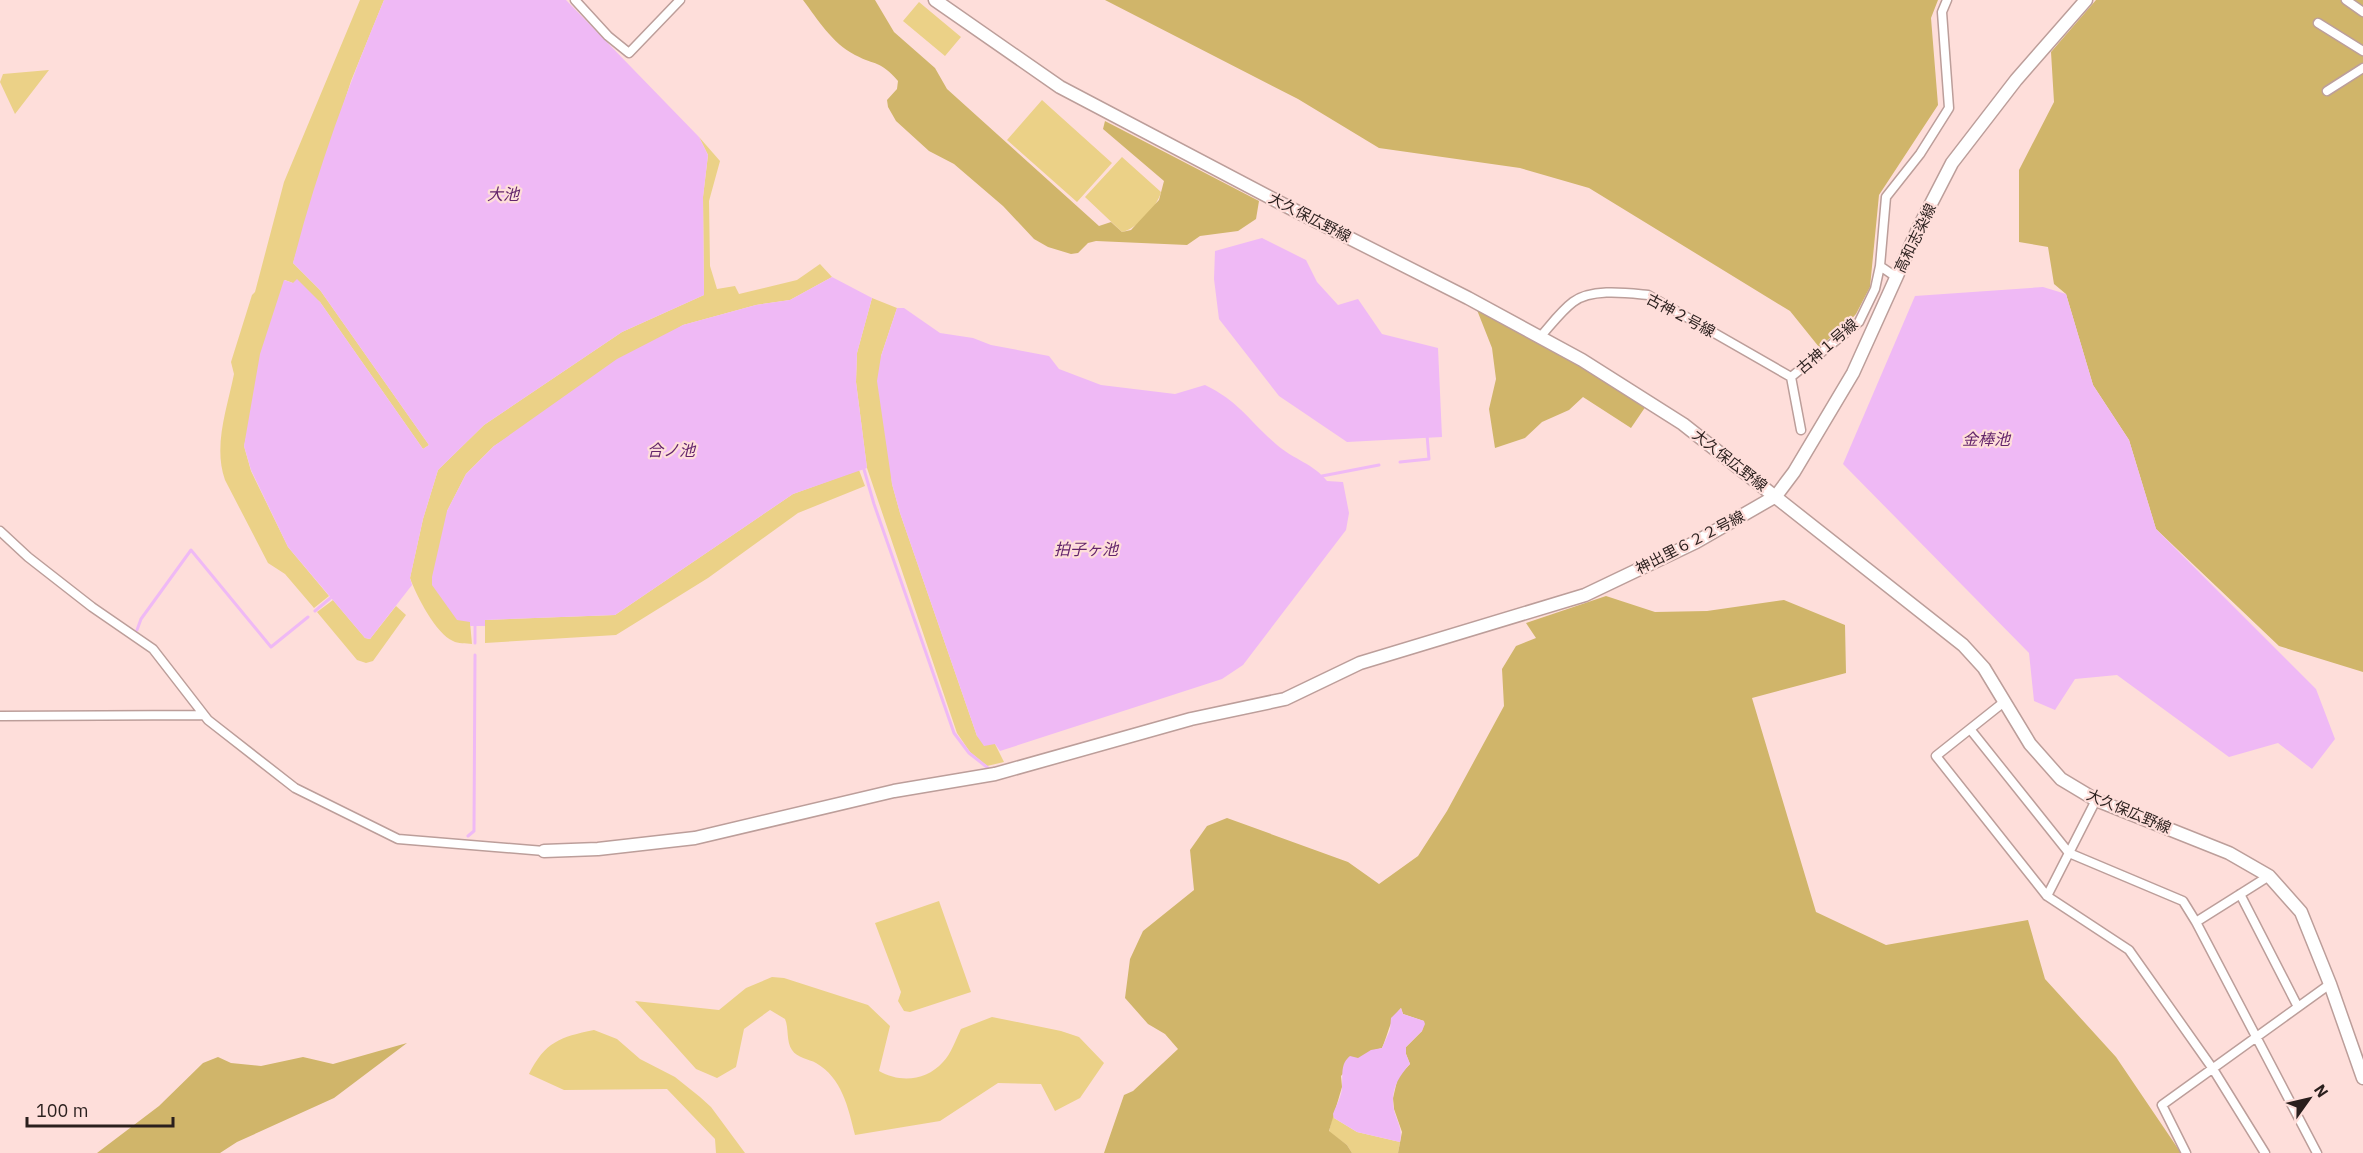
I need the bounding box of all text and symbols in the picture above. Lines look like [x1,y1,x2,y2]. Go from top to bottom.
water label: 大池 [487,184,521,204]
street label: 大久保広野線 [1266,188,1354,246]
street label: 高和志染線 [1890,200,1940,276]
street label: 古神２号線 [1643,289,1719,341]
street label: 古神１号線 [1792,314,1862,378]
street label: 大久保広野線 [1689,425,1771,495]
water label: 金棒池 [1962,429,2012,449]
water label: 合ノ池 [647,440,697,460]
street label: 神出里６２２号線 [1632,506,1748,578]
water label: 拍子ヶ池 [1054,539,1120,559]
street label: 大久保広野線 [2084,785,2174,837]
north arrow [2279,1069,2339,1129]
text: N [2310,1080,2333,1101]
scale bar [27,1090,172,1128]
text: 100 m [36,1099,88,1122]

